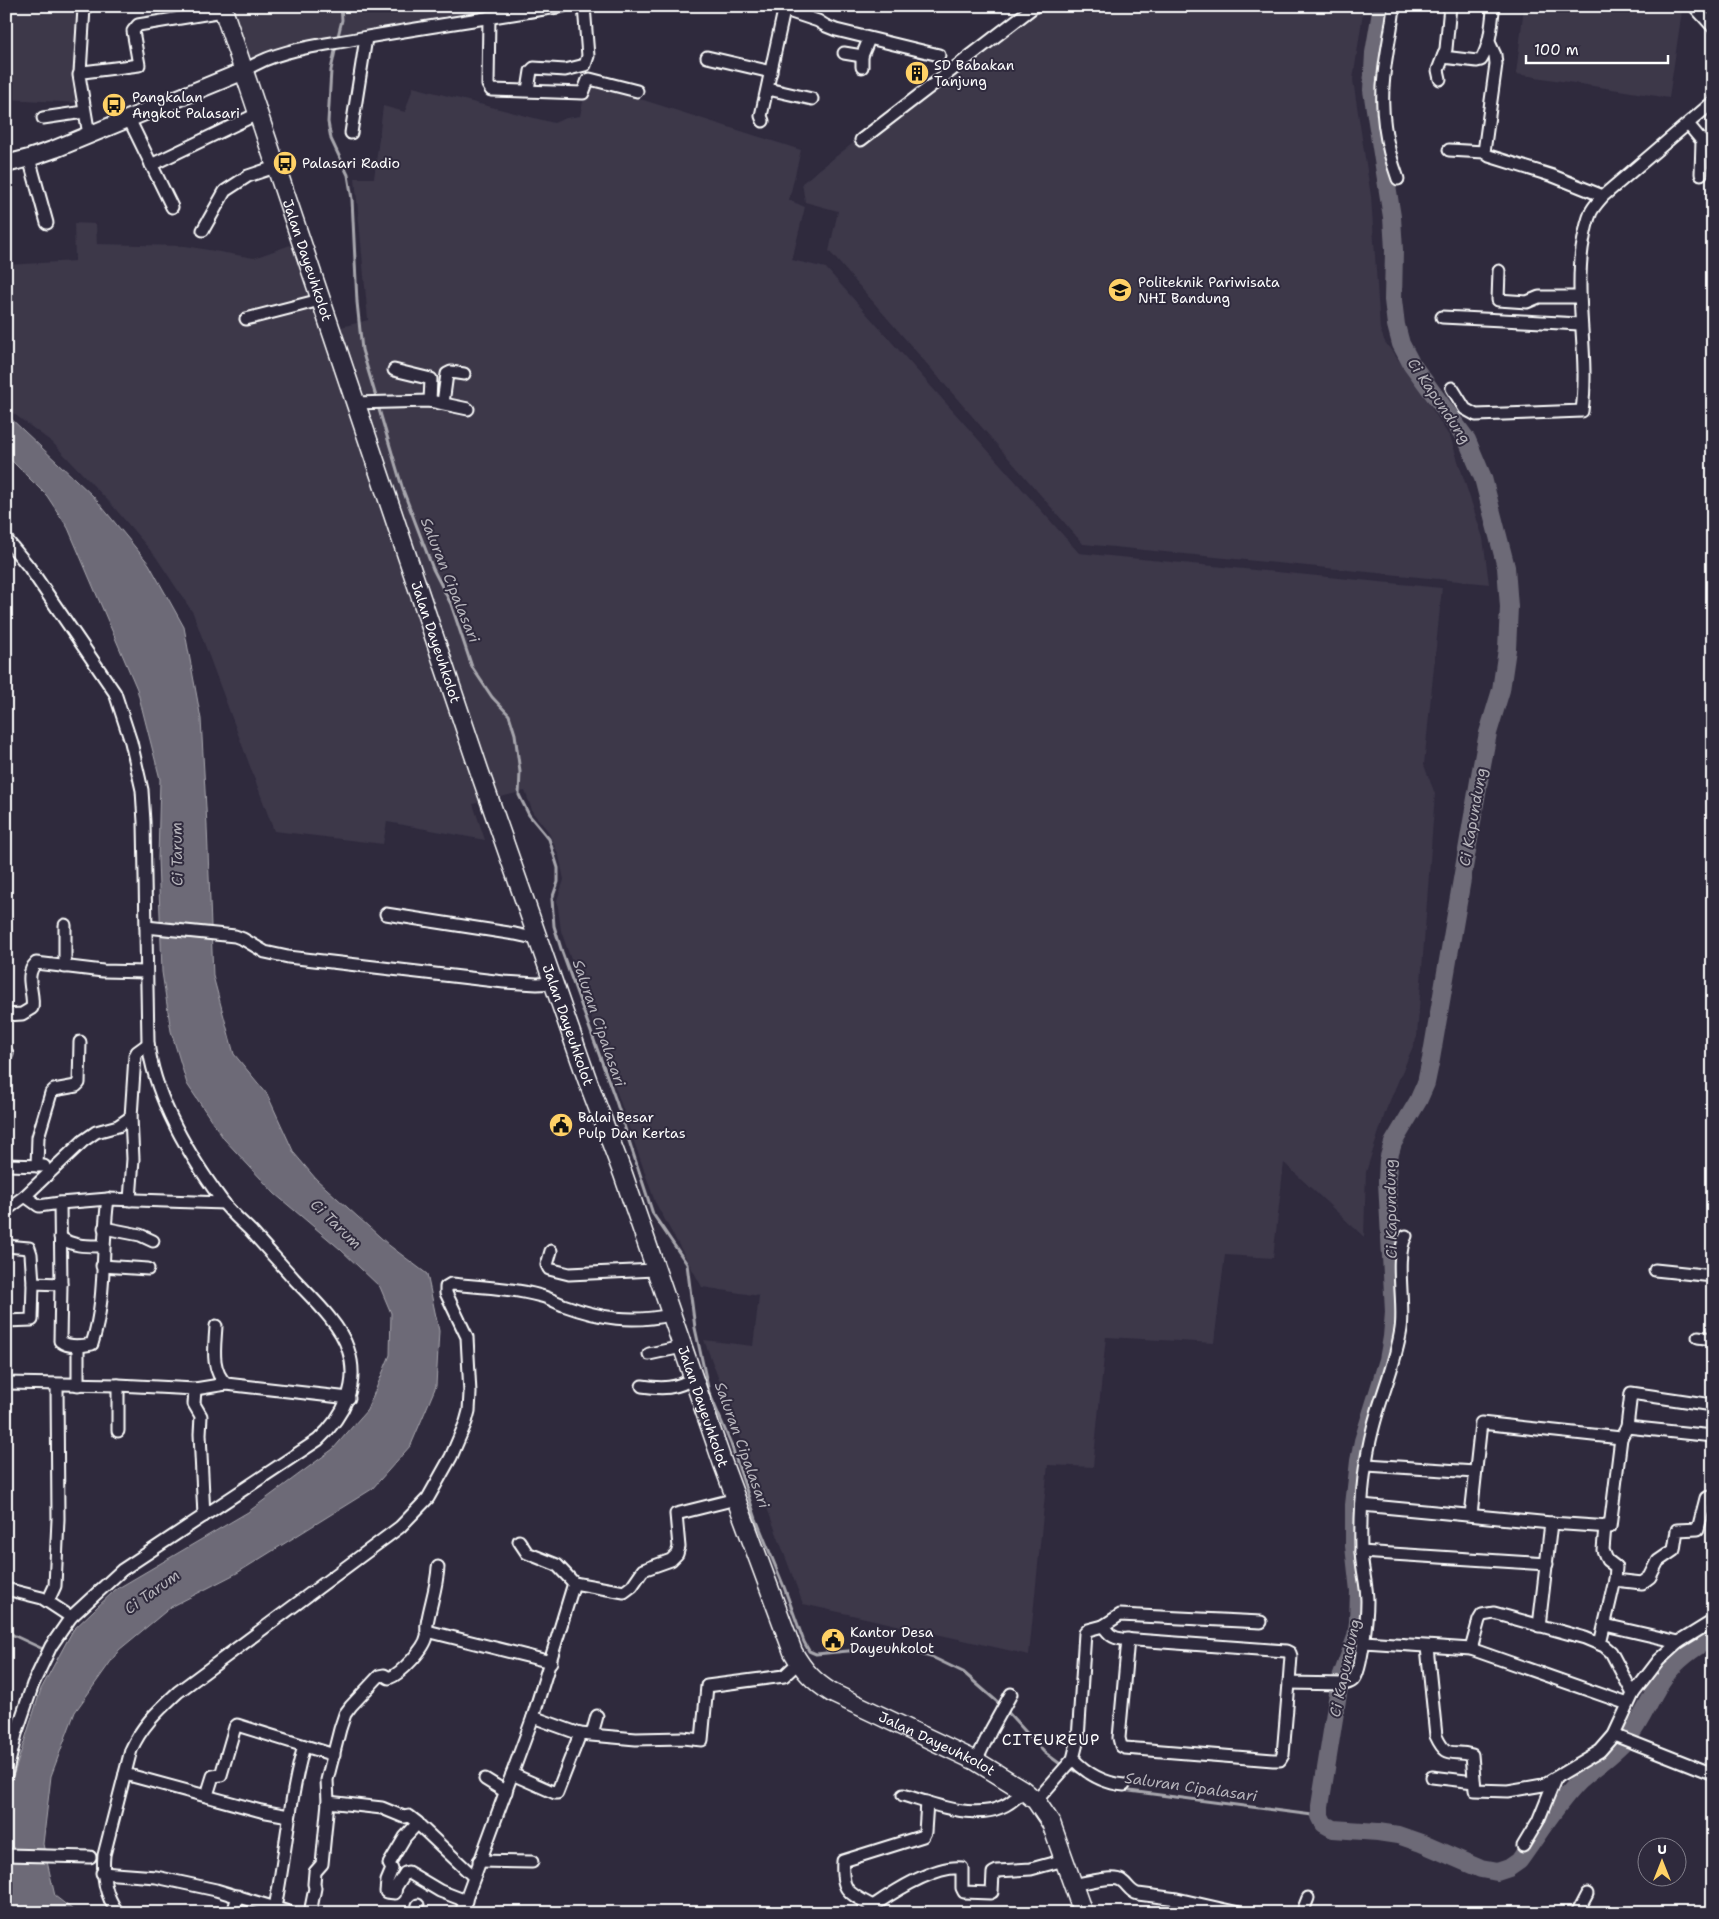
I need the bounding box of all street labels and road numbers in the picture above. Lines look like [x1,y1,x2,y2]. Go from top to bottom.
street label: Jalan Dayeuhkolot [279,197,336,323]
street label: Jalan Dayeuhkolot [407,579,465,705]
street label: Jalan Dayeuhkolot [539,962,598,1088]
street label: Jalan Dayeuhkolot [674,1343,732,1470]
street label: Jalan Dayeuhkolot [876,1707,998,1780]

